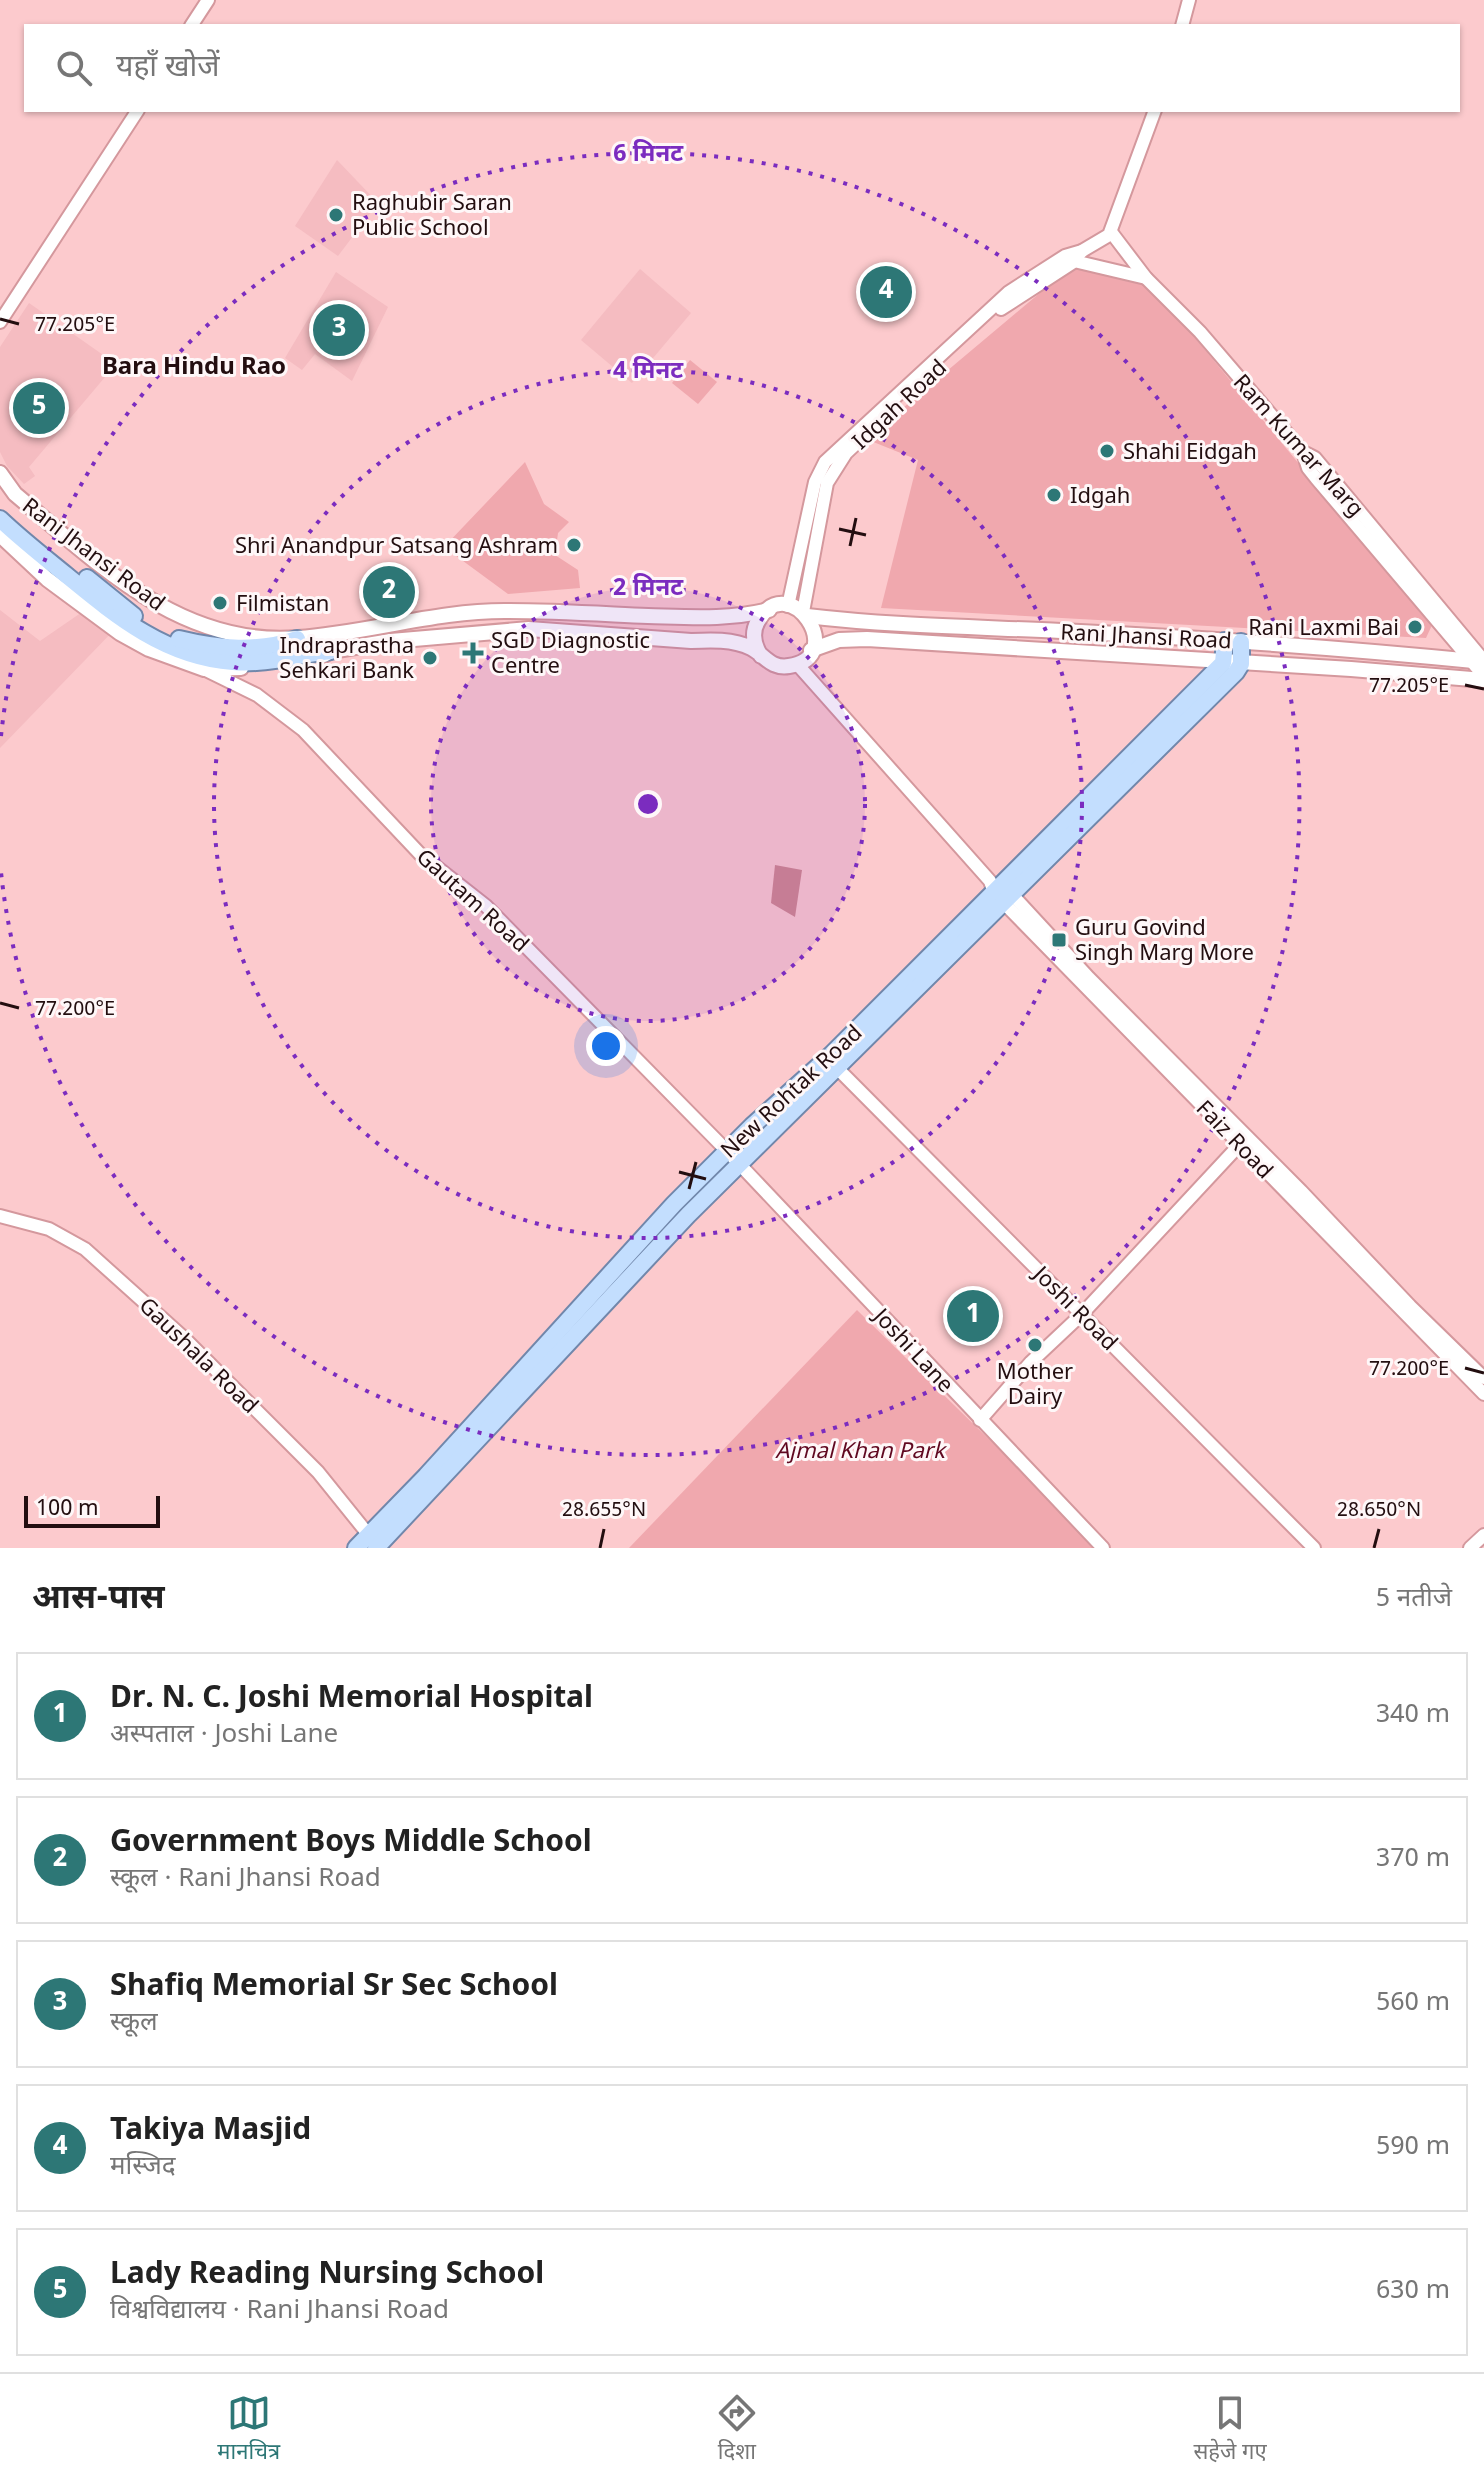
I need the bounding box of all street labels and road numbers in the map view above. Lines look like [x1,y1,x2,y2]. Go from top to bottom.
street label: Idgah Road [847,355,954,457]
street label: Ram Kumar Marg [1225,369,1369,524]
street label: Rani Jhansi Road [15,493,170,619]
street label: Rani Jhansi Road [1060,620,1232,657]
street label: Gautam Road [409,844,534,960]
street label: New Rohtak Road [716,1020,869,1166]
street label: Faiz Road [1189,1095,1278,1186]
street label: Joshi Road [1024,1260,1123,1358]
street label: Gaushala Road [131,1293,263,1421]
street label: Joshi Lane [864,1302,958,1400]

